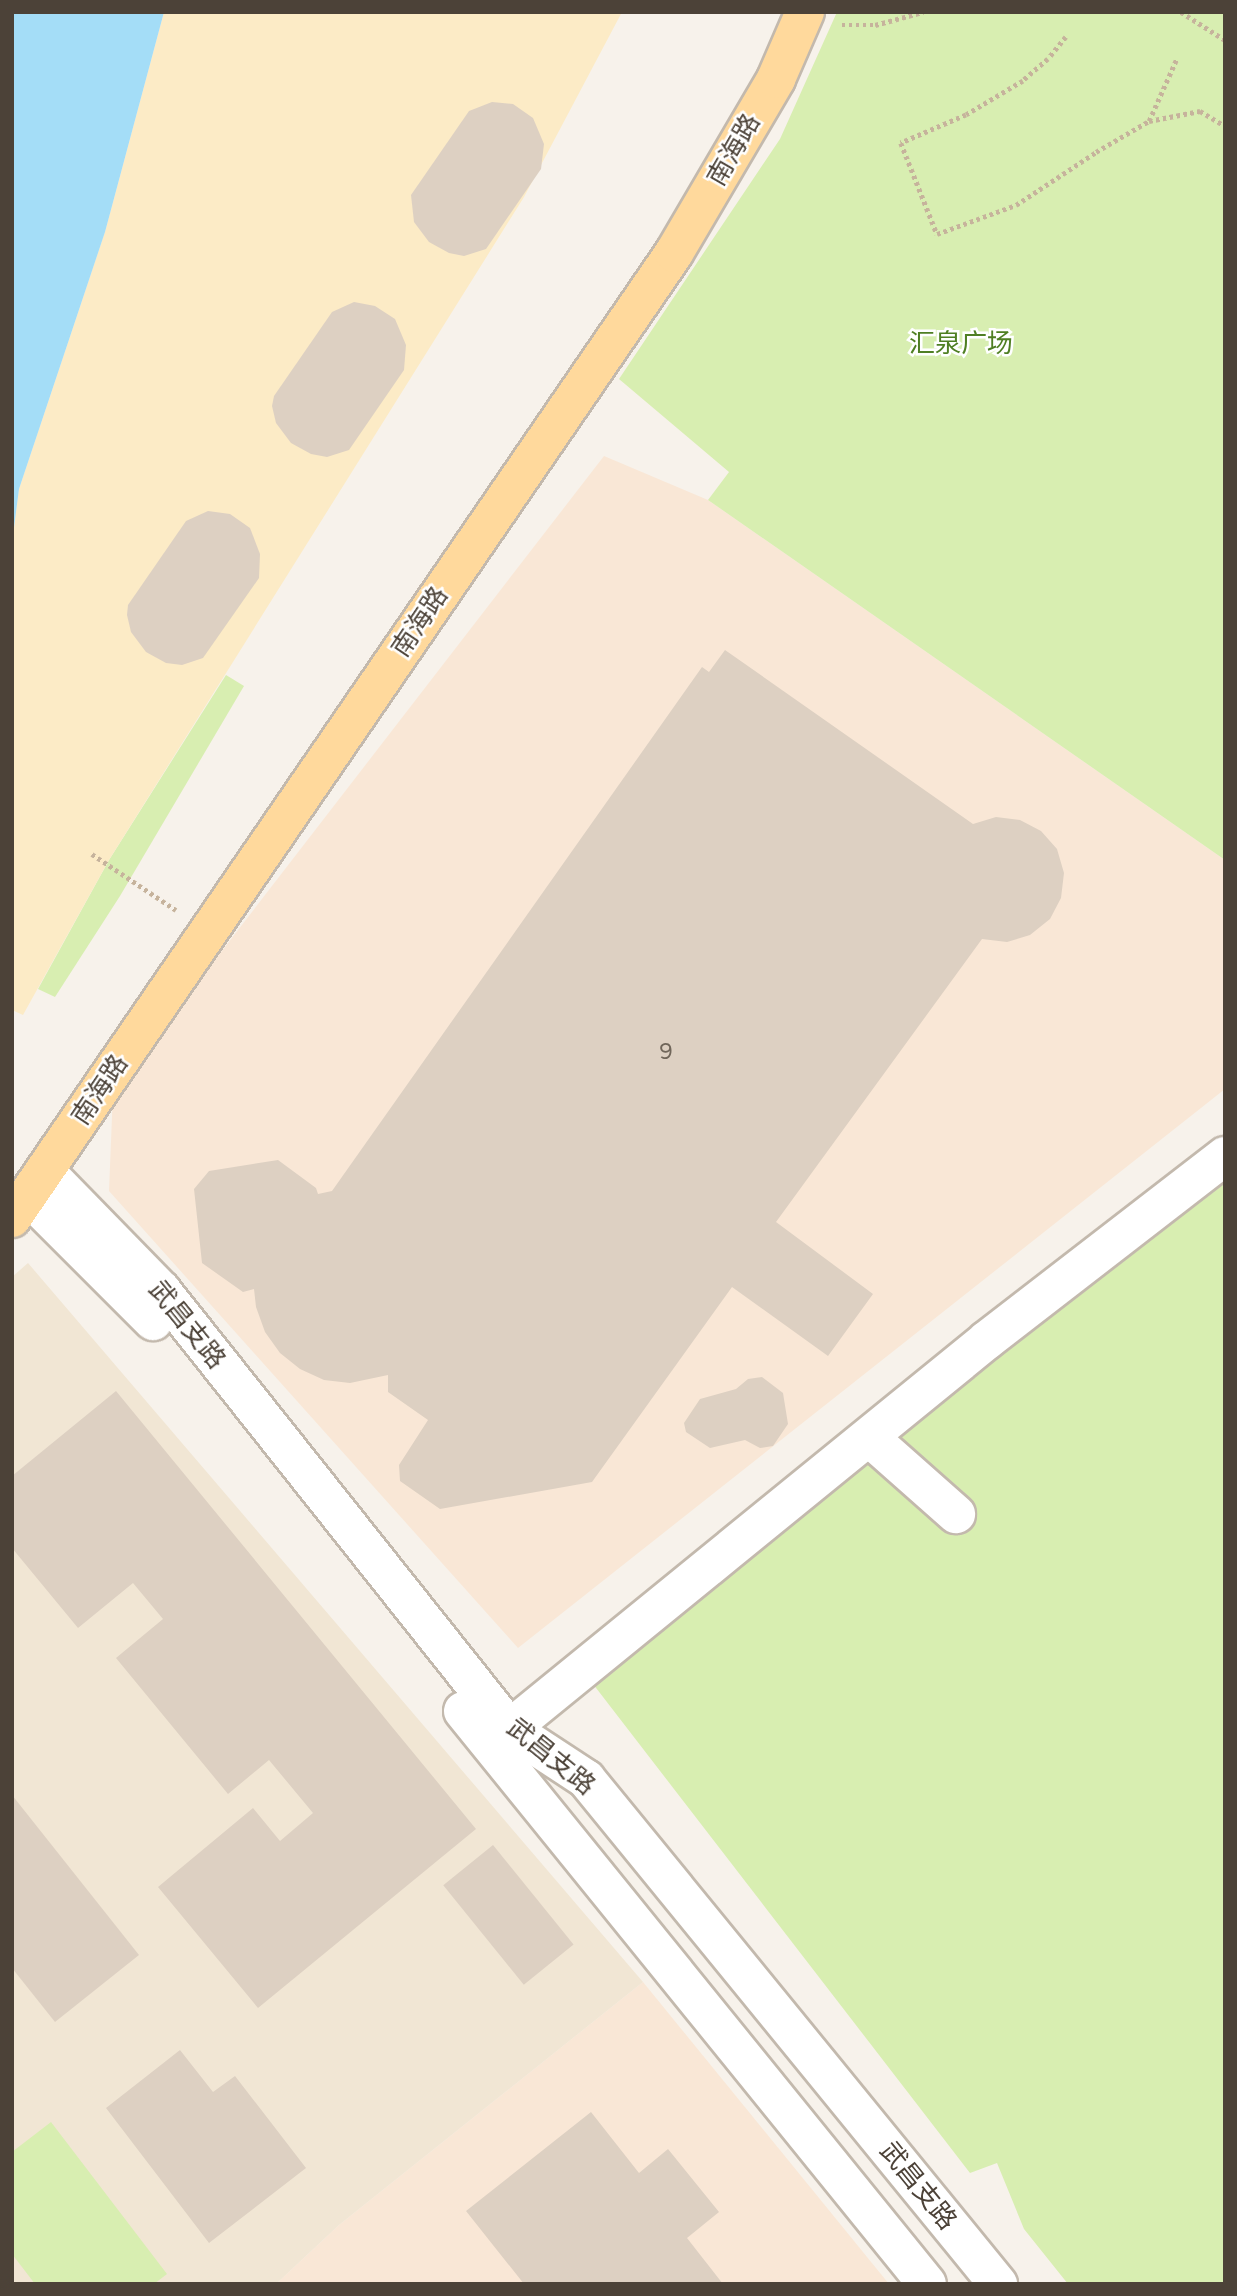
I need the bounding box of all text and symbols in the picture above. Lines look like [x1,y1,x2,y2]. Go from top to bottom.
street label: 南海路 [701,108,767,192]
park label: 汇泉广场 [909,328,1013,360]
street label: 南海路 [385,581,455,663]
house number: 9 [659,1037,673,1065]
street label: 南海路 [65,1049,135,1131]
street label: 武昌支路 [142,1275,232,1375]
street label: 武昌支路 [501,1712,601,1802]
street label: 武昌支路 [873,2136,963,2236]

